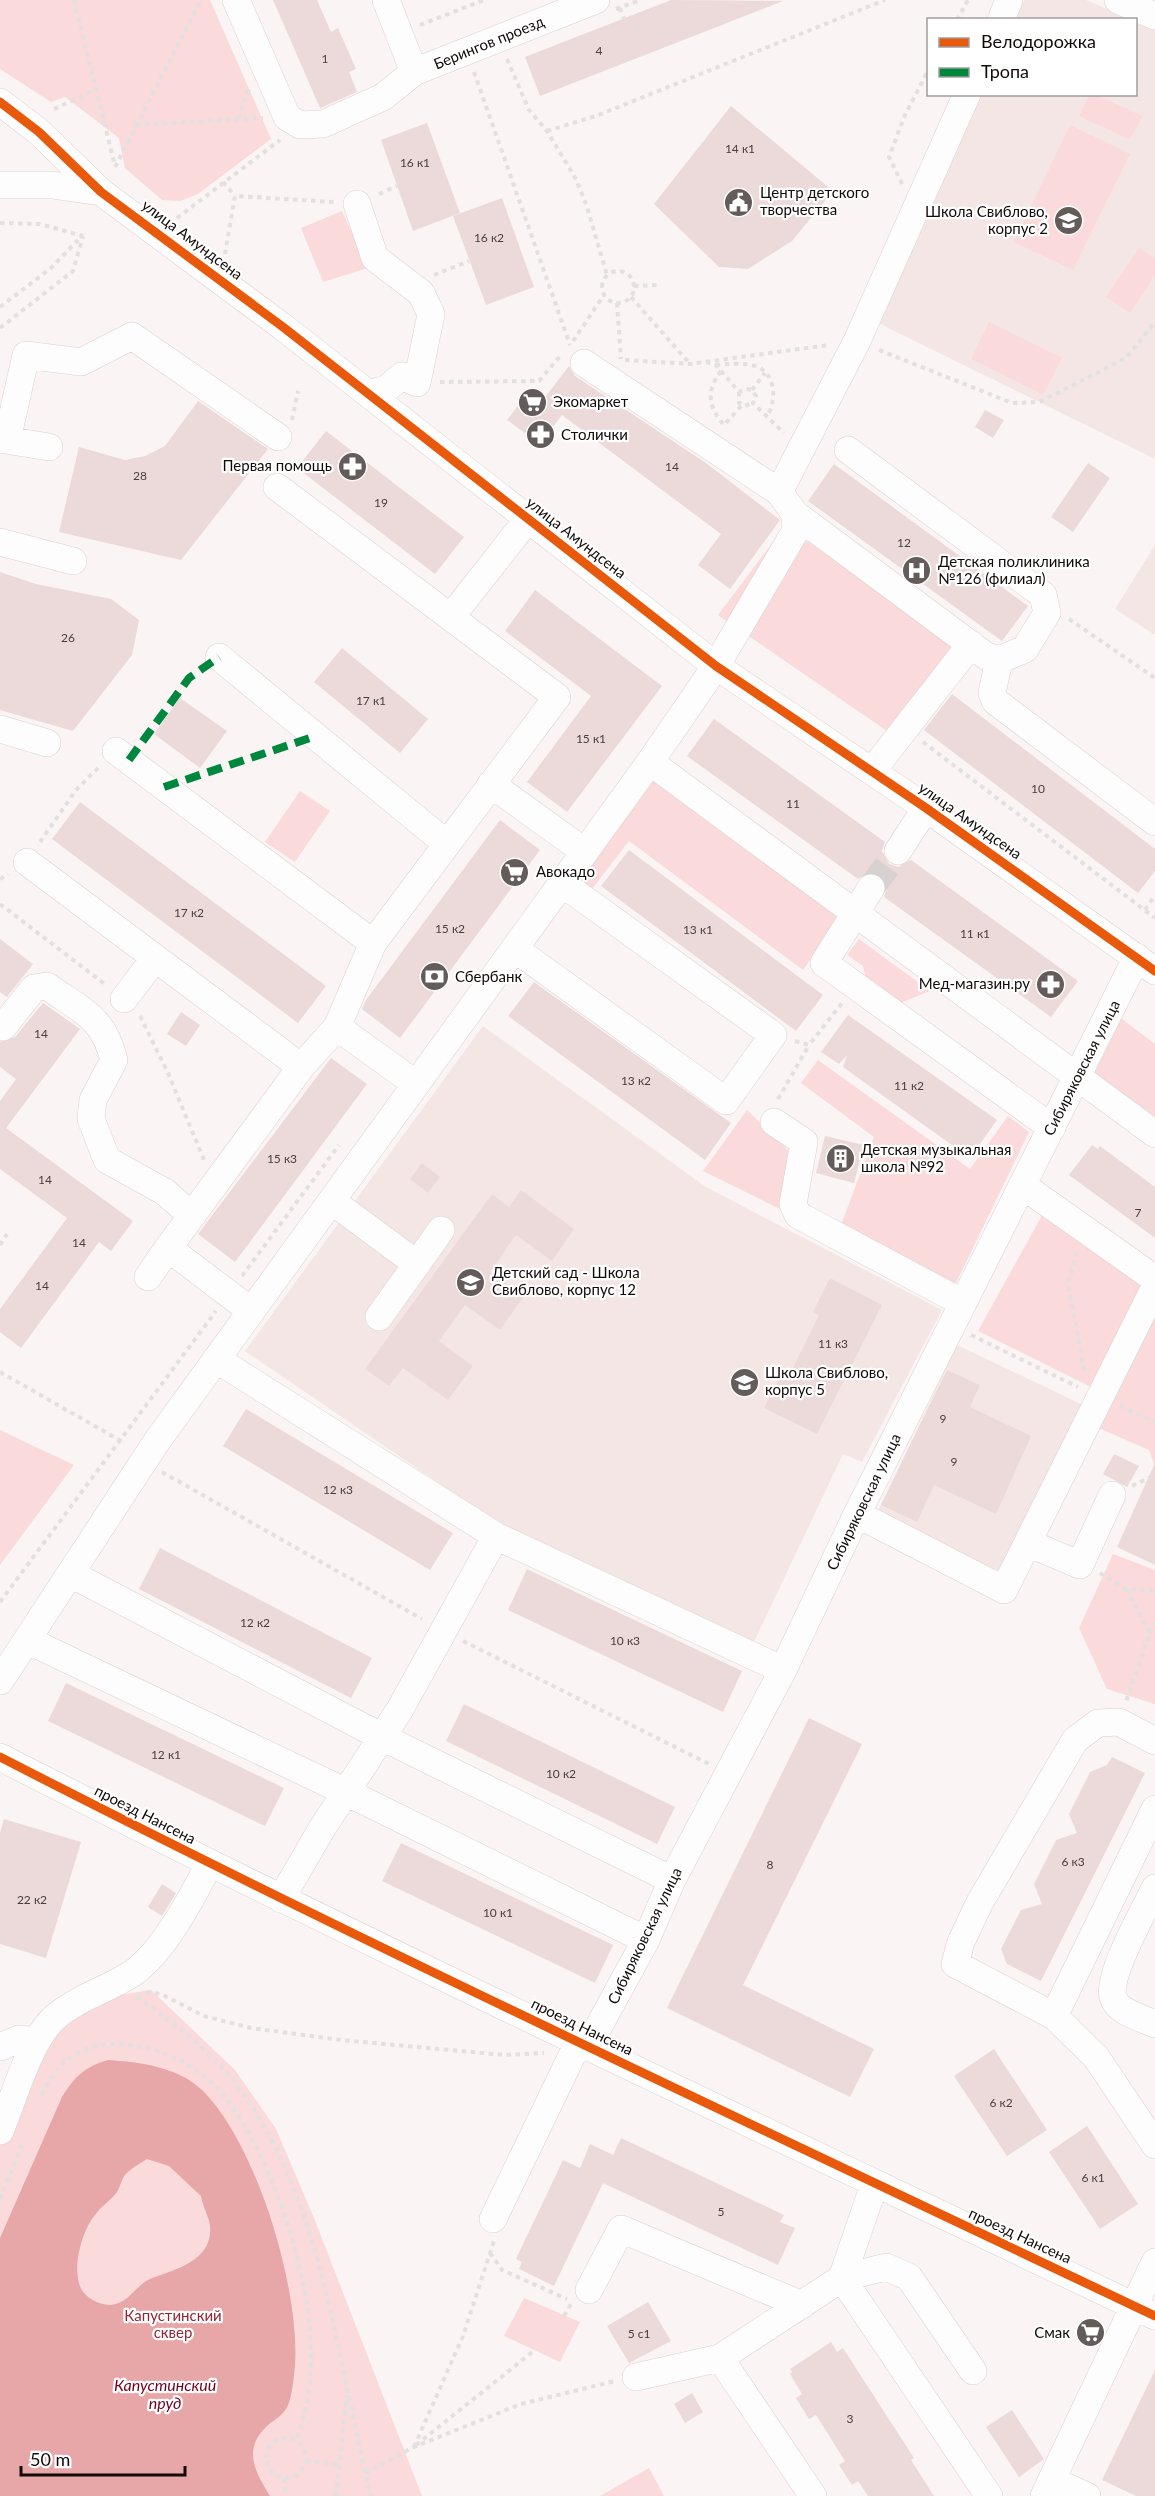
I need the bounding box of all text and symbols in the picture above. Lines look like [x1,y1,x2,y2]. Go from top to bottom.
street label: Берингов проезд [431,12,546,72]
legend [927,18,1137,96]
text: Велодорожка [981,30,1096,52]
house number: 4 [596,43,603,58]
house number: 1 [322,51,329,66]
text: Тропа [981,60,1029,82]
house number: 14 к1 [725,141,755,156]
house number: 16 к1 [400,155,430,170]
place label: Центр детского творчества [760,183,869,218]
public building icon: Центр детского творчества [723,186,755,218]
street label: улица Амундсена [139,195,247,283]
place label: Школа Свиблово, корпус 2 [925,202,1048,237]
school or university icon: Школа Свиблово, корпус 2 [1053,205,1085,237]
house number: 16 к2 [474,230,504,245]
supermarket icon: Экомаркет [516,386,548,418]
place label: Экомаркет [553,392,629,410]
pharmacy icon: Столички [524,419,556,451]
place label: Столички [561,425,628,443]
pharmacy icon: Первая помощь [337,450,369,482]
place label: Первая помощь [223,456,332,474]
house number: 14 [665,459,679,474]
house number: 28 [133,468,147,483]
street label: улица Амундсена [523,493,630,582]
house number: 19 [374,495,388,510]
house number: 12 [897,535,911,550]
place label: Детская поликлиника №126 (филиал) [938,552,1090,587]
hospital icon: Детская поликлиника №126 (филиал) [901,555,933,587]
house number: 26 [61,630,75,645]
house number: 17 к1 [356,693,386,708]
house number: 15 к1 [576,731,606,746]
street label: улица Амундсена [916,778,1026,862]
house number: 10 [1031,781,1045,796]
house number: 11 [786,796,800,811]
supermarket icon: Авокадо [499,856,531,888]
place label: Авокадо [536,862,595,880]
house number: 17 к2 [174,905,204,920]
house number: 15 к2 [435,921,465,936]
house number: 13 к1 [683,922,713,937]
house number: 11 к1 [960,926,990,941]
bank icon: Сбербанк [418,961,450,993]
place label: Сбербанк [455,967,523,985]
pharmacy icon: Мед-магазин.ру [1035,968,1067,1000]
place label: Мед-магазин.ру [919,974,1030,992]
street label: Сибиряковская улица [1039,997,1123,1138]
house number: 14 [34,1026,48,1041]
house number: 13 к2 [621,1073,651,1088]
house number: 11 к2 [894,1078,924,1093]
place label: Детская музыкальная школа №92 [861,1140,1011,1175]
building icon: Детская музыкальная школа №92 [824,1143,856,1175]
house number: 15 к3 [267,1151,297,1166]
house number: 14 [38,1172,52,1187]
house number: 7 [1135,1205,1142,1220]
house number: 14 [72,1235,86,1250]
place label: Детский сад - Школа Свиблово, корпус 12 [492,1263,640,1298]
school or university icon: Детский сад - Школа Свиблово, корпус 12 [455,1266,487,1298]
house number: 14 [35,1278,49,1293]
house number: 11 к3 [818,1336,848,1351]
place label: Школа Свиблово, корпус 5 [765,1363,888,1398]
school or university icon: Школа Свиблово, корпус 5 [728,1366,760,1398]
house number: 9 [940,1411,947,1426]
street label: Сибиряковская улица [822,1430,904,1573]
house number: 9 [951,1454,958,1469]
house number: 12 к3 [323,1482,353,1497]
house number: 12 к2 [240,1615,270,1630]
house number: 10 к3 [610,1633,640,1648]
house number: 12 к1 [151,1747,181,1762]
house number: 10 к2 [546,1766,576,1781]
street label: проезд Нансена [92,1781,199,1847]
house number: 6 к3 [1061,1854,1085,1869]
house number: 8 [767,1857,774,1872]
street label: Сибиряковская улица [603,1864,685,2007]
house number: 22 к2 [17,1892,47,1907]
house number: 10 к1 [483,1905,513,1920]
street label: проезд Нансена [529,1994,636,2059]
house number: 6 к2 [989,2095,1013,2110]
house number: 6 к1 [1081,2170,1105,2185]
street label: проезд Нансена [966,2203,1075,2267]
house number: 5 [718,2204,725,2219]
park label: Капустинский сквер [124,2306,222,2341]
supermarket icon: Смак [1075,2317,1107,2349]
place label: Смак [1034,2323,1070,2341]
house number: 5 с1 [628,2326,650,2341]
water label: Капустинский пруд [114,2375,216,2412]
house number: 3 [847,2411,854,2426]
scale bar [21,2439,184,2477]
text: 50 m [30,2448,70,2470]

